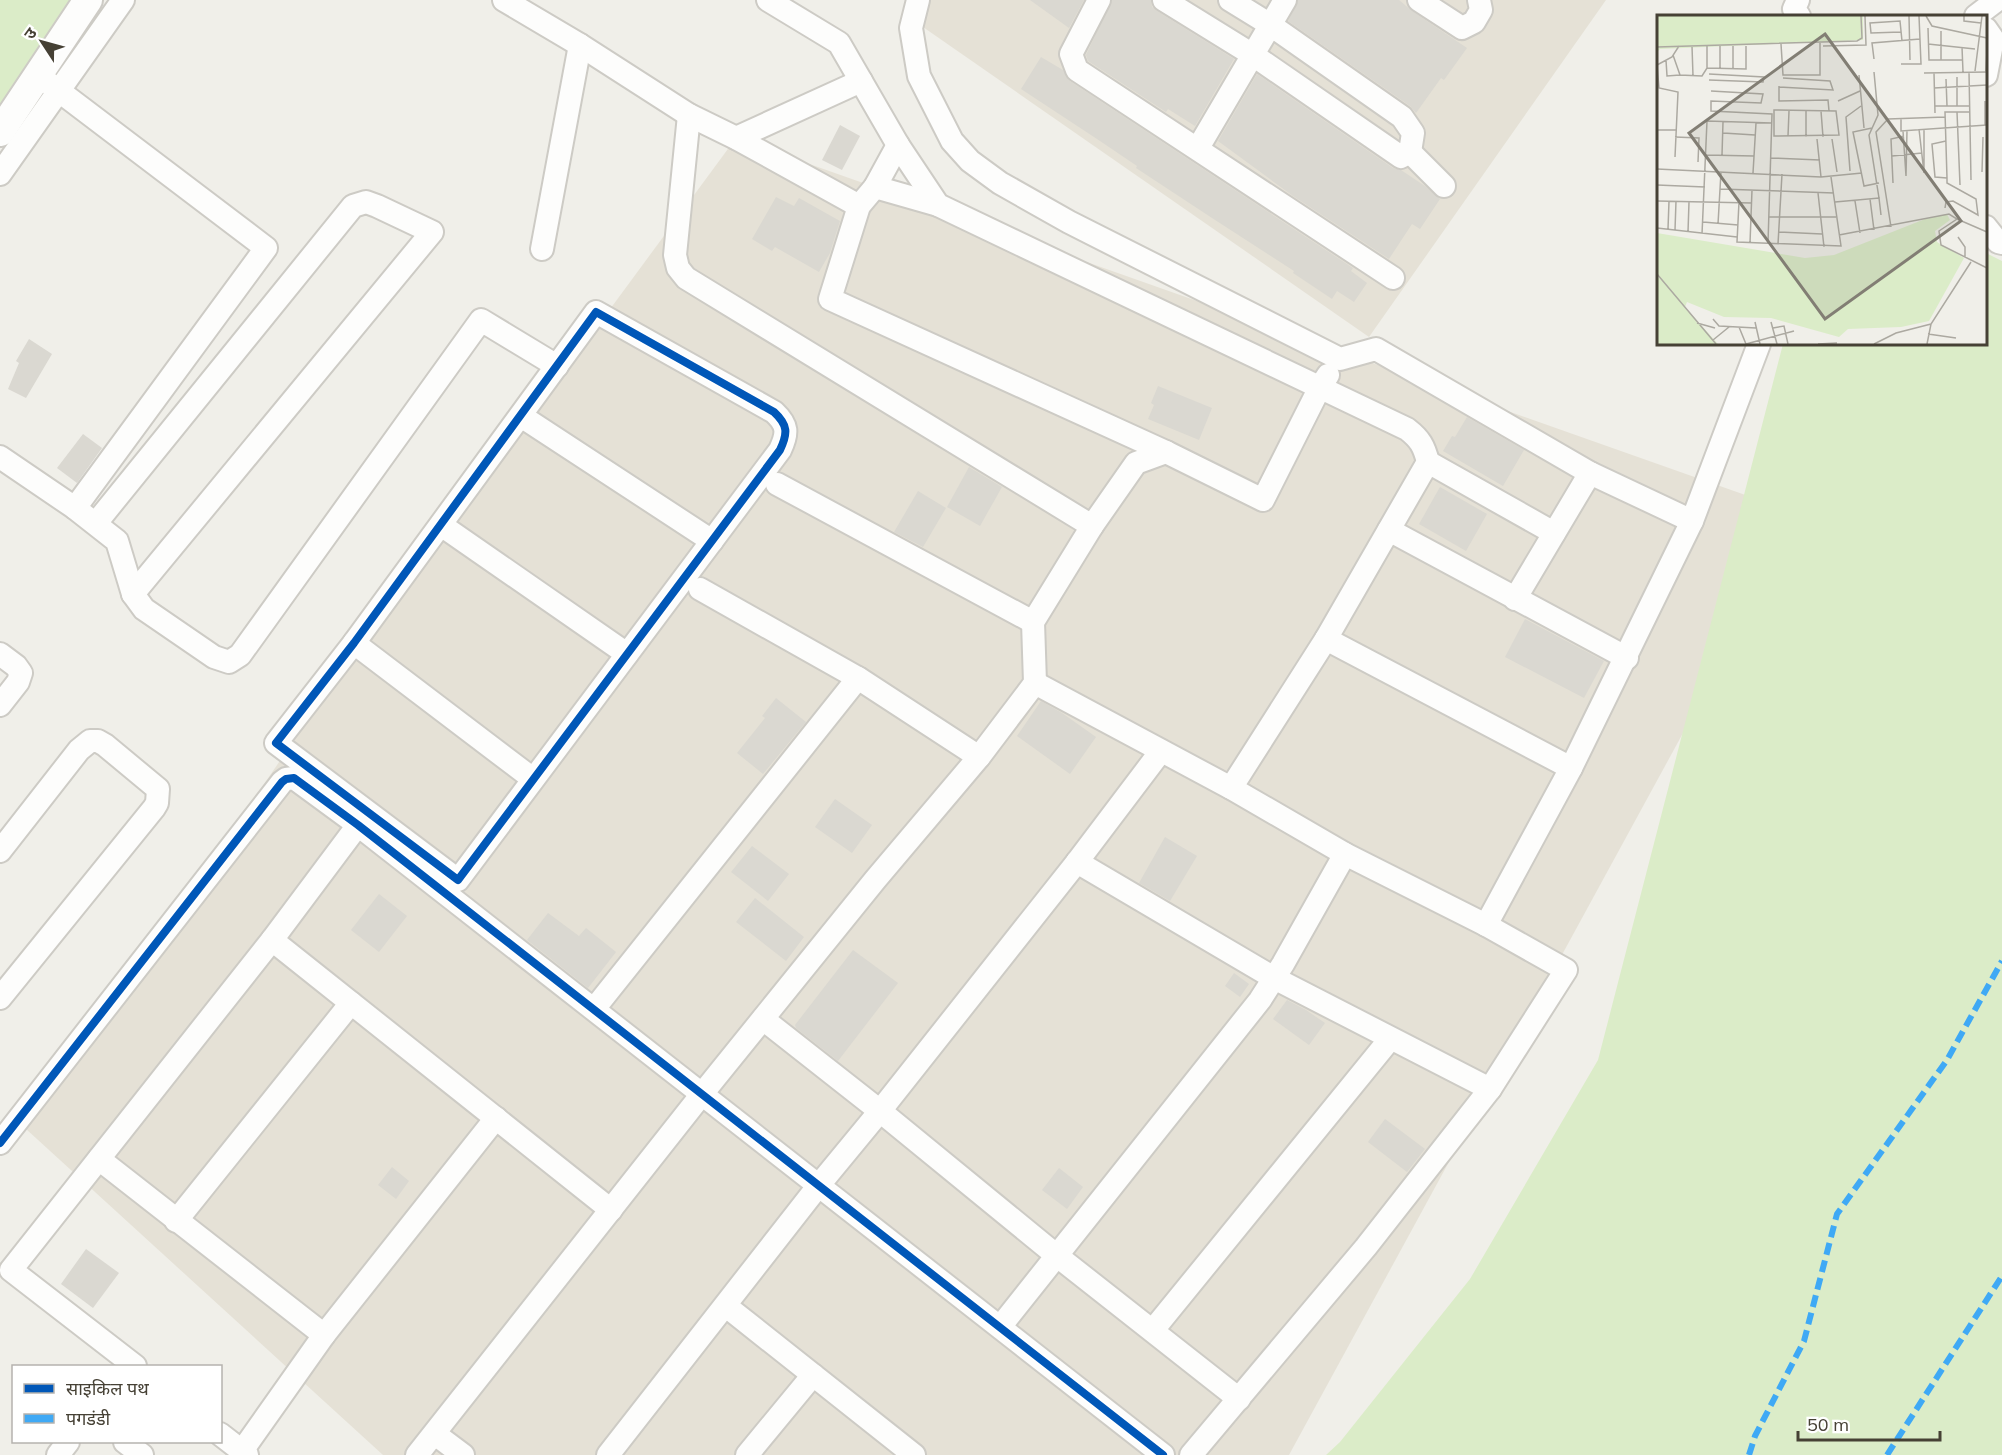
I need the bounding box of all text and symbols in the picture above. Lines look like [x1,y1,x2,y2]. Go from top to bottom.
north arrow [12,12,72,72]
inset map [1657,15,1987,345]
text: उ [19,23,41,43]
legend [12,1365,222,1443]
text: साइकिल पथ [66,1377,149,1400]
scale bar [1798,1404,1940,1442]
text: पगडंडी [66,1407,111,1430]
text: 50 m [1807,1413,1849,1436]

